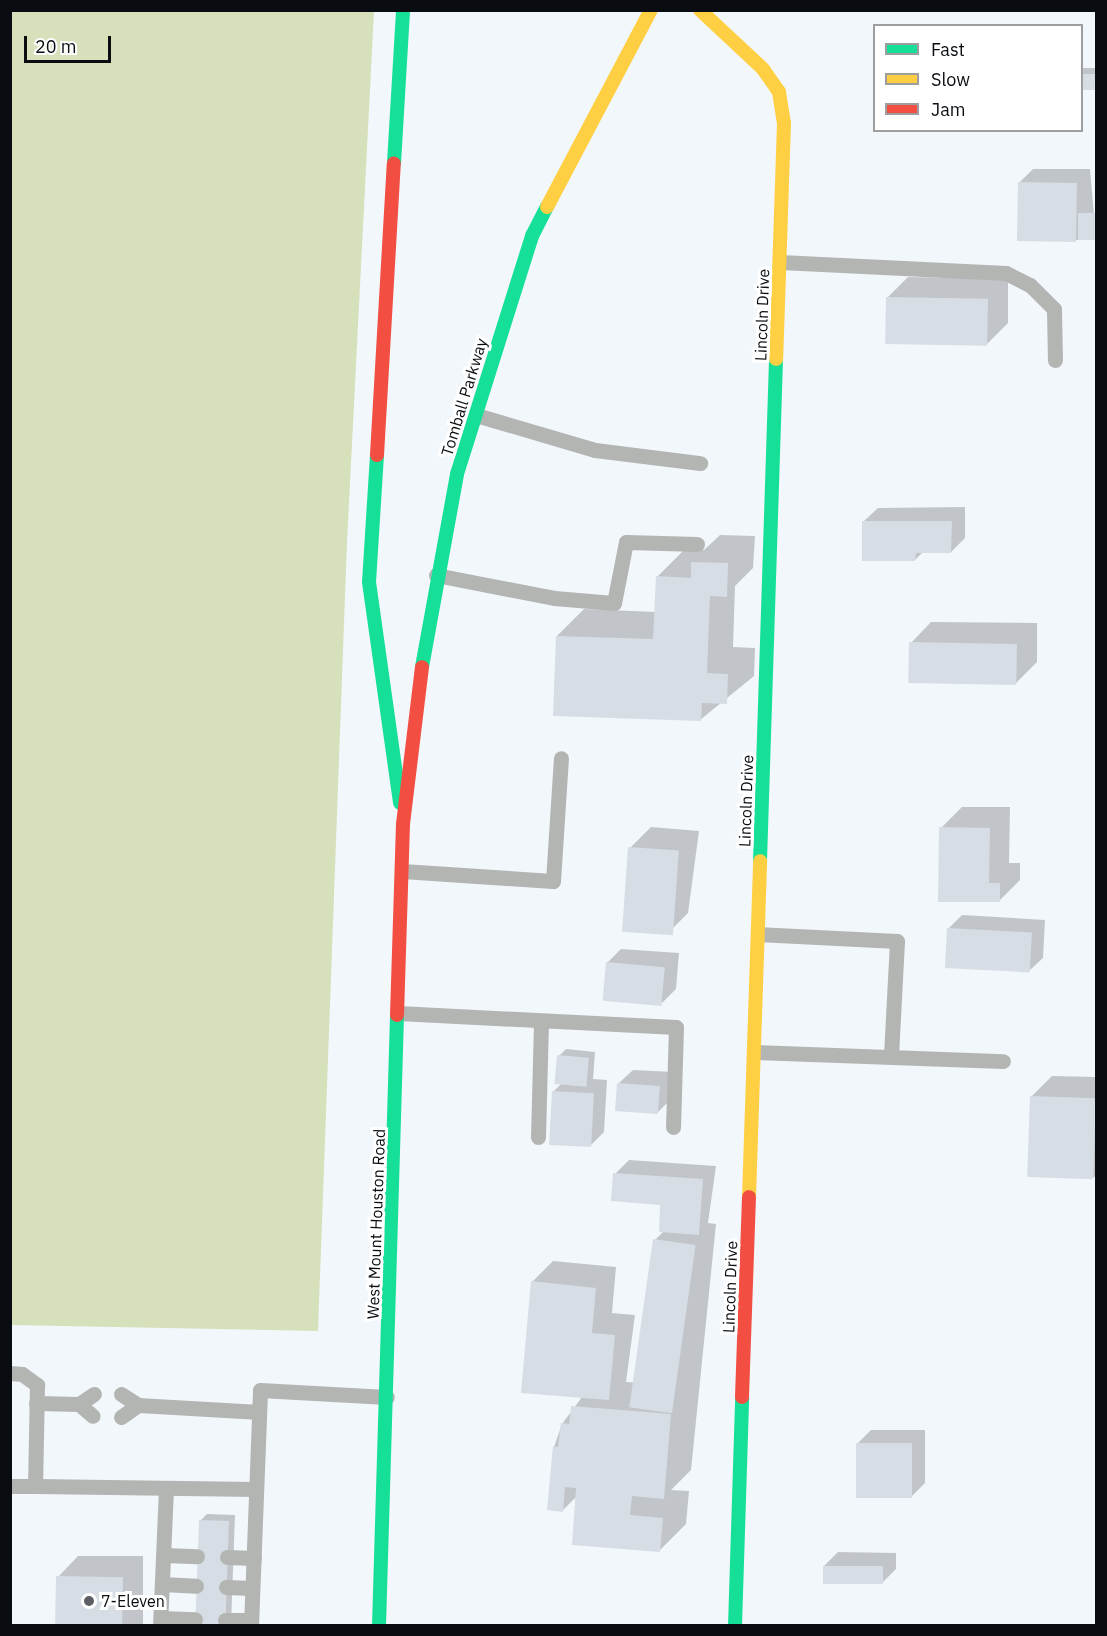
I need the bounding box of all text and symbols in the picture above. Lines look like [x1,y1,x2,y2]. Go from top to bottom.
scale bar [27,24,114,62]
legend [873,24,1083,132]
text: 20 m [35,35,77,58]
text: Fast [931,38,965,61]
text: Slow [931,68,970,91]
text: Jam [931,98,966,121]
street label: Lincoln Drive [751,269,773,361]
street label: Tomball Parkway [437,336,491,458]
street label: Lincoln Drive [735,755,757,847]
street label: West Mount Houston Road [363,1128,389,1320]
street label: Lincoln Drive [719,1241,741,1333]
place label: 7-Eleven [101,1591,165,1611]
marker: 7-Eleven [82,1594,96,1608]

